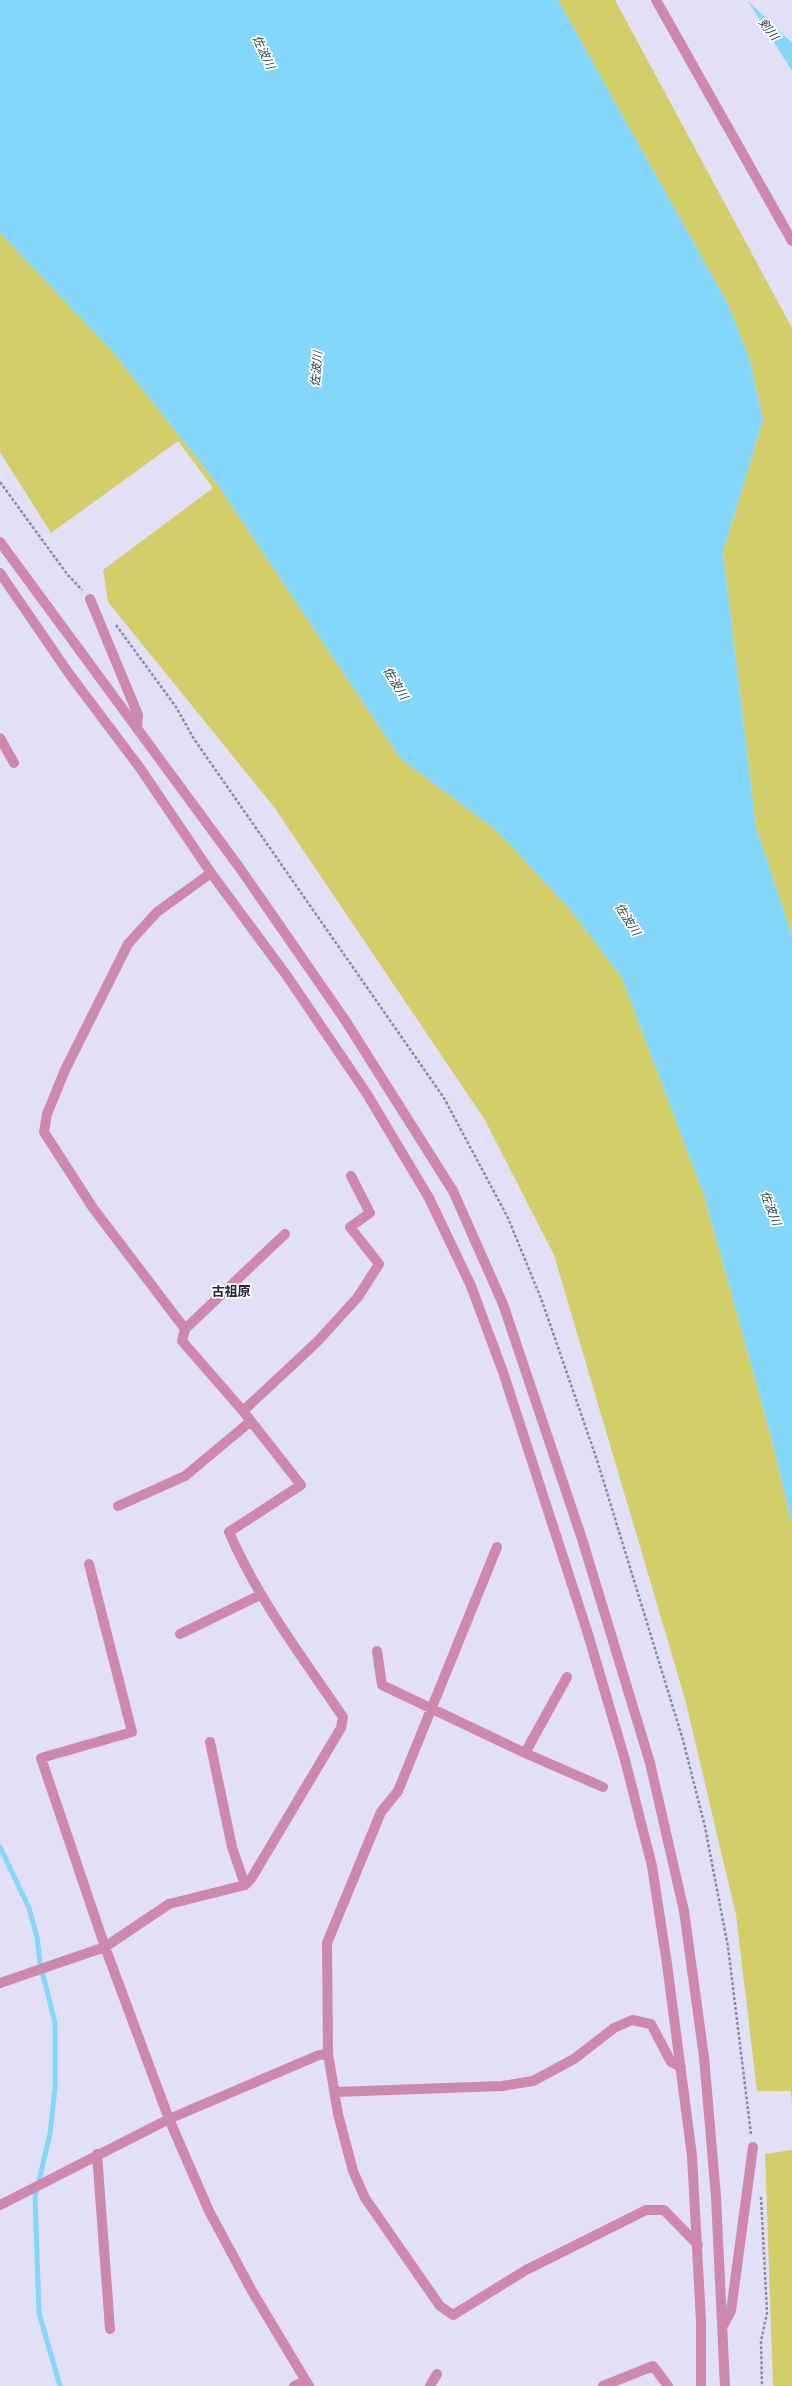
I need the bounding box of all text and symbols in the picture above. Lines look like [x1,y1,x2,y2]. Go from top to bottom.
water label: 剣川 [756,15,784,45]
water label: 佐波川 [250,33,279,73]
water label: 佐波川 [307,348,325,388]
water label: 佐波川 [380,664,413,704]
water label: 佐波川 [612,900,645,940]
water label: 佐波川 [758,1189,785,1229]
district label: 古祖原 [211,1283,251,1300]

